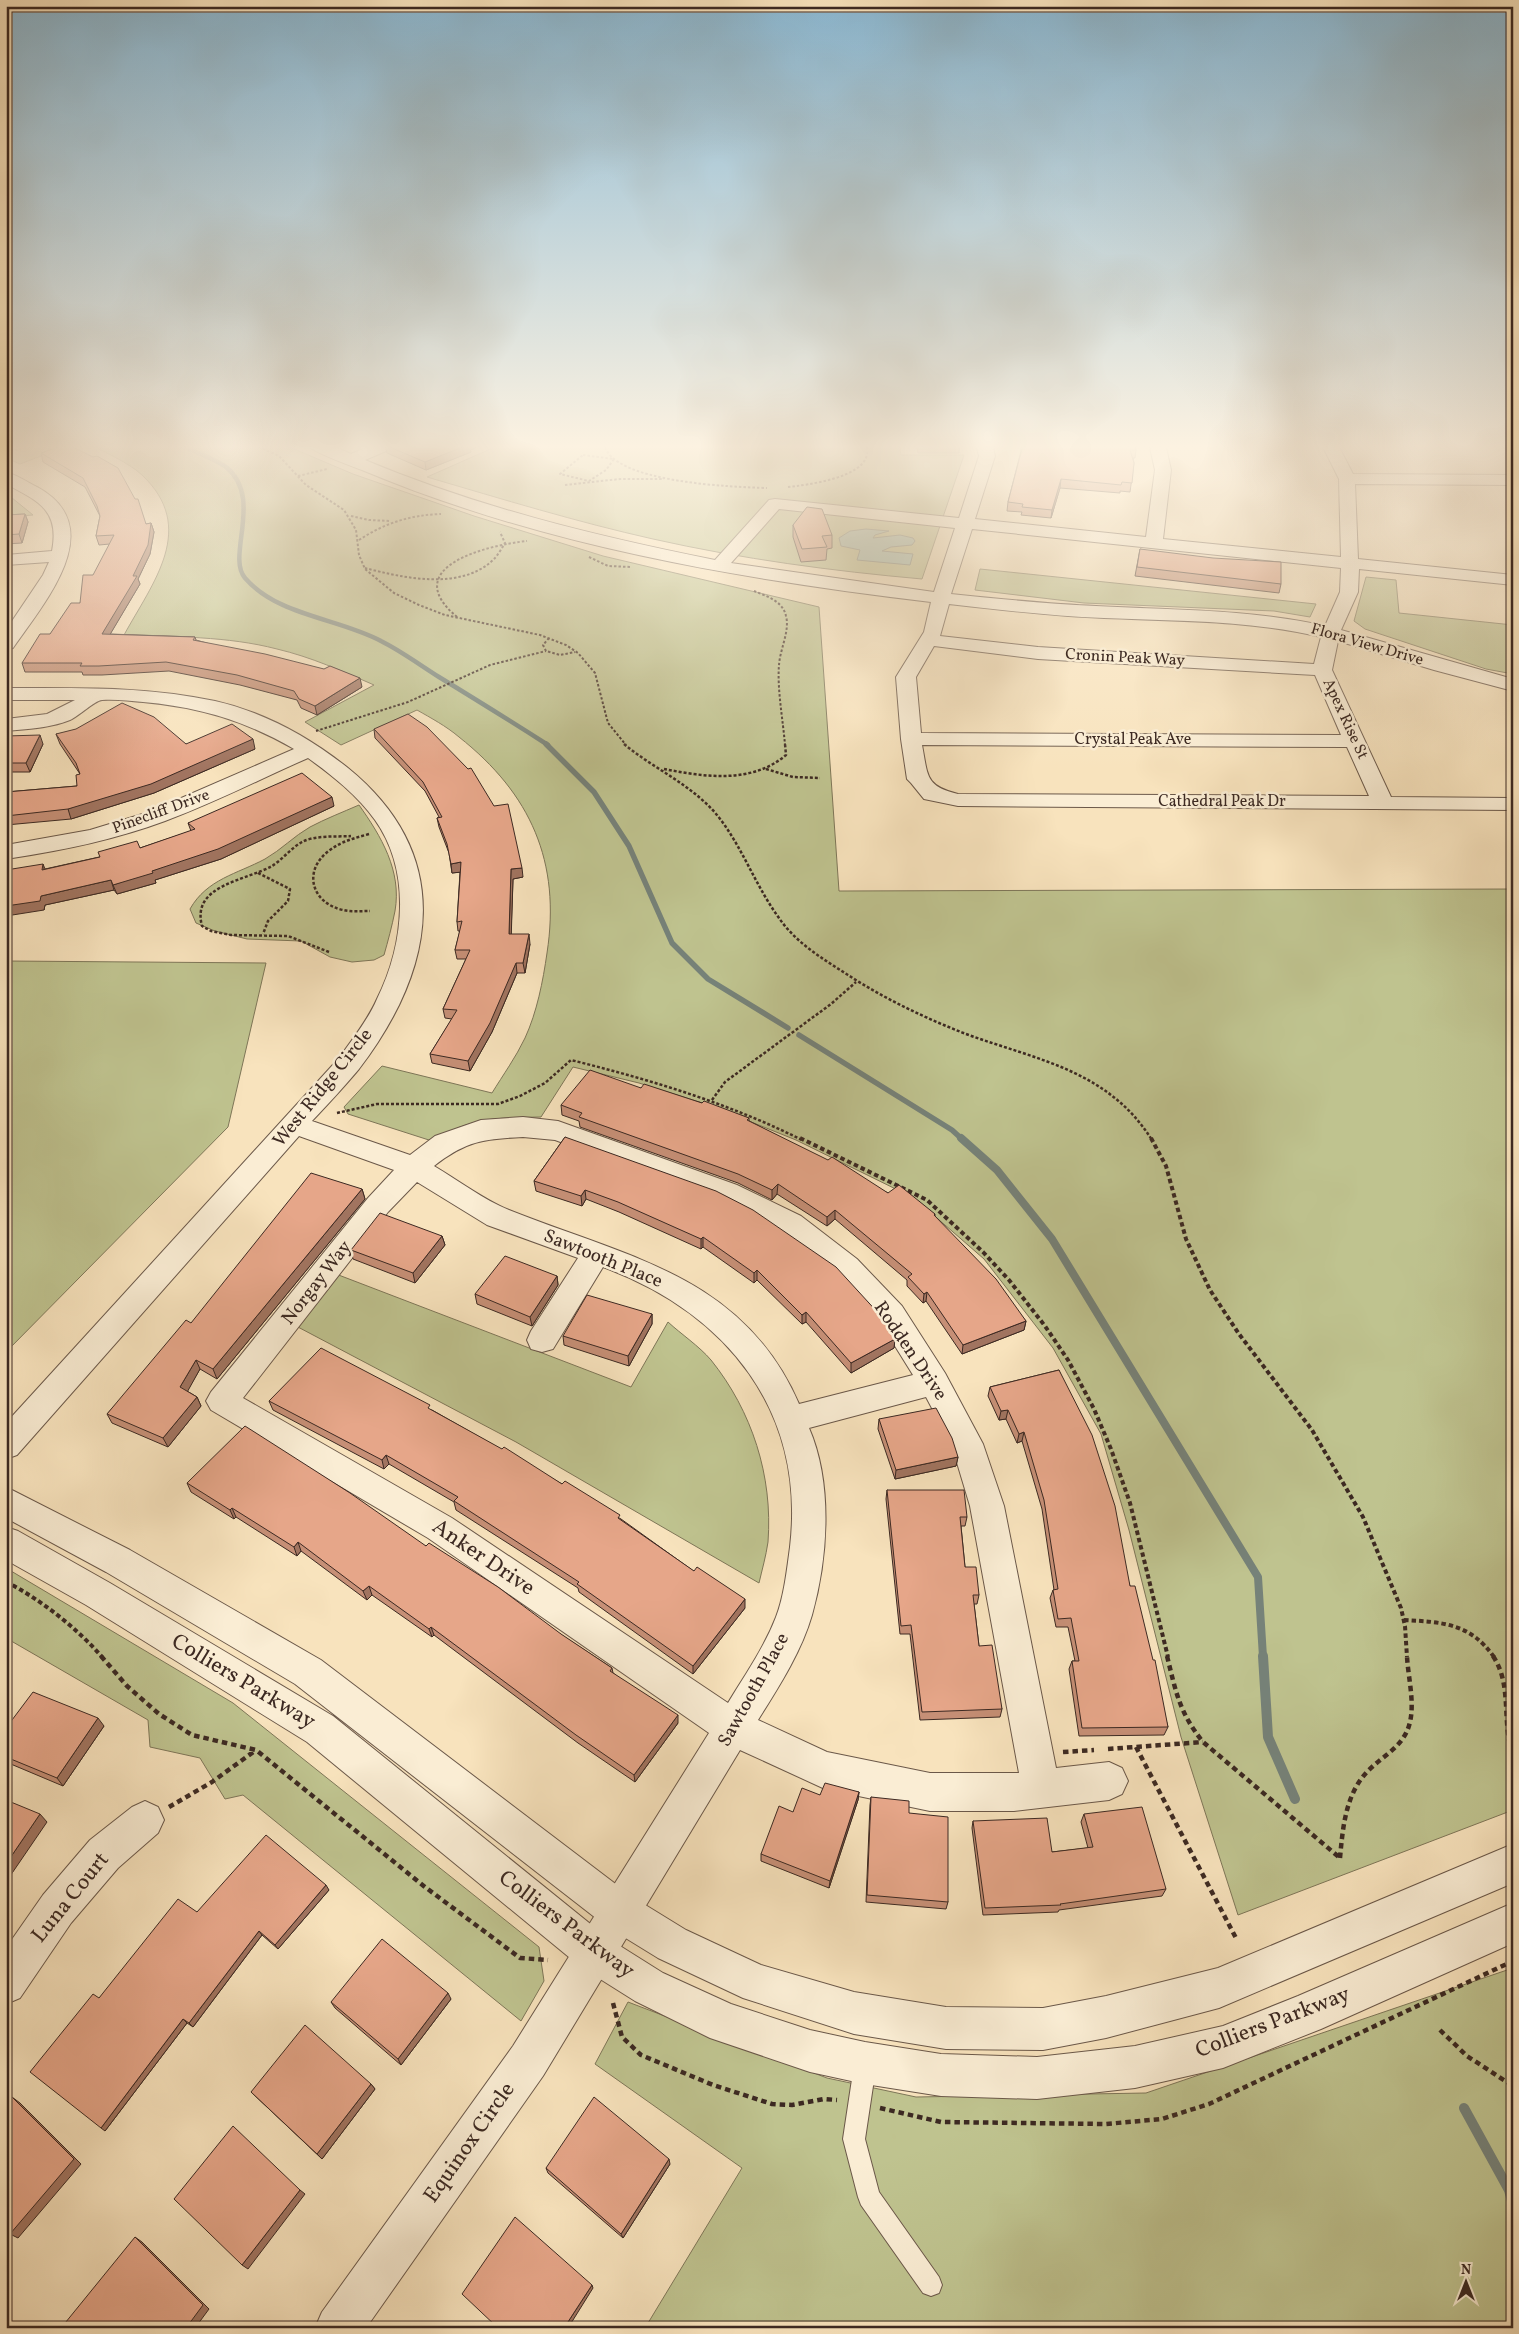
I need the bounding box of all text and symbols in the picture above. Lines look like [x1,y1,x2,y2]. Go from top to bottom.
street label: Flora View Drive [1308,618,1426,672]
street label: Cronin Peak Way [1065,644,1186,672]
street label: Apex Rise St [1317,675,1373,763]
street label: Crystal Peak Ave [1075,729,1191,751]
street label: Pinecliff Drive [109,784,213,840]
street label: Cathedral Peak Dr [1158,791,1286,813]
street label: West Ridge Circle [267,1023,379,1153]
street label: Sawtooth Place [540,1223,666,1295]
street label: Norgay Way [276,1235,358,1331]
street label: Rodden Drive [867,1296,953,1406]
street label: Anker Drive [425,1512,541,1604]
street label: Colliers Parkway [165,1627,321,1737]
street label: Sawtooth Place [712,1628,796,1752]
street label: Luna Court [25,1846,117,1950]
street label: Colliers Parkway [491,1863,641,1987]
street label: Colliers Parkway [1191,1979,1355,2067]
street label: Equinox Circle [417,2076,523,2210]
north arrow [1442,2256,1492,2306]
text: N [1461,2261,1471,2280]

